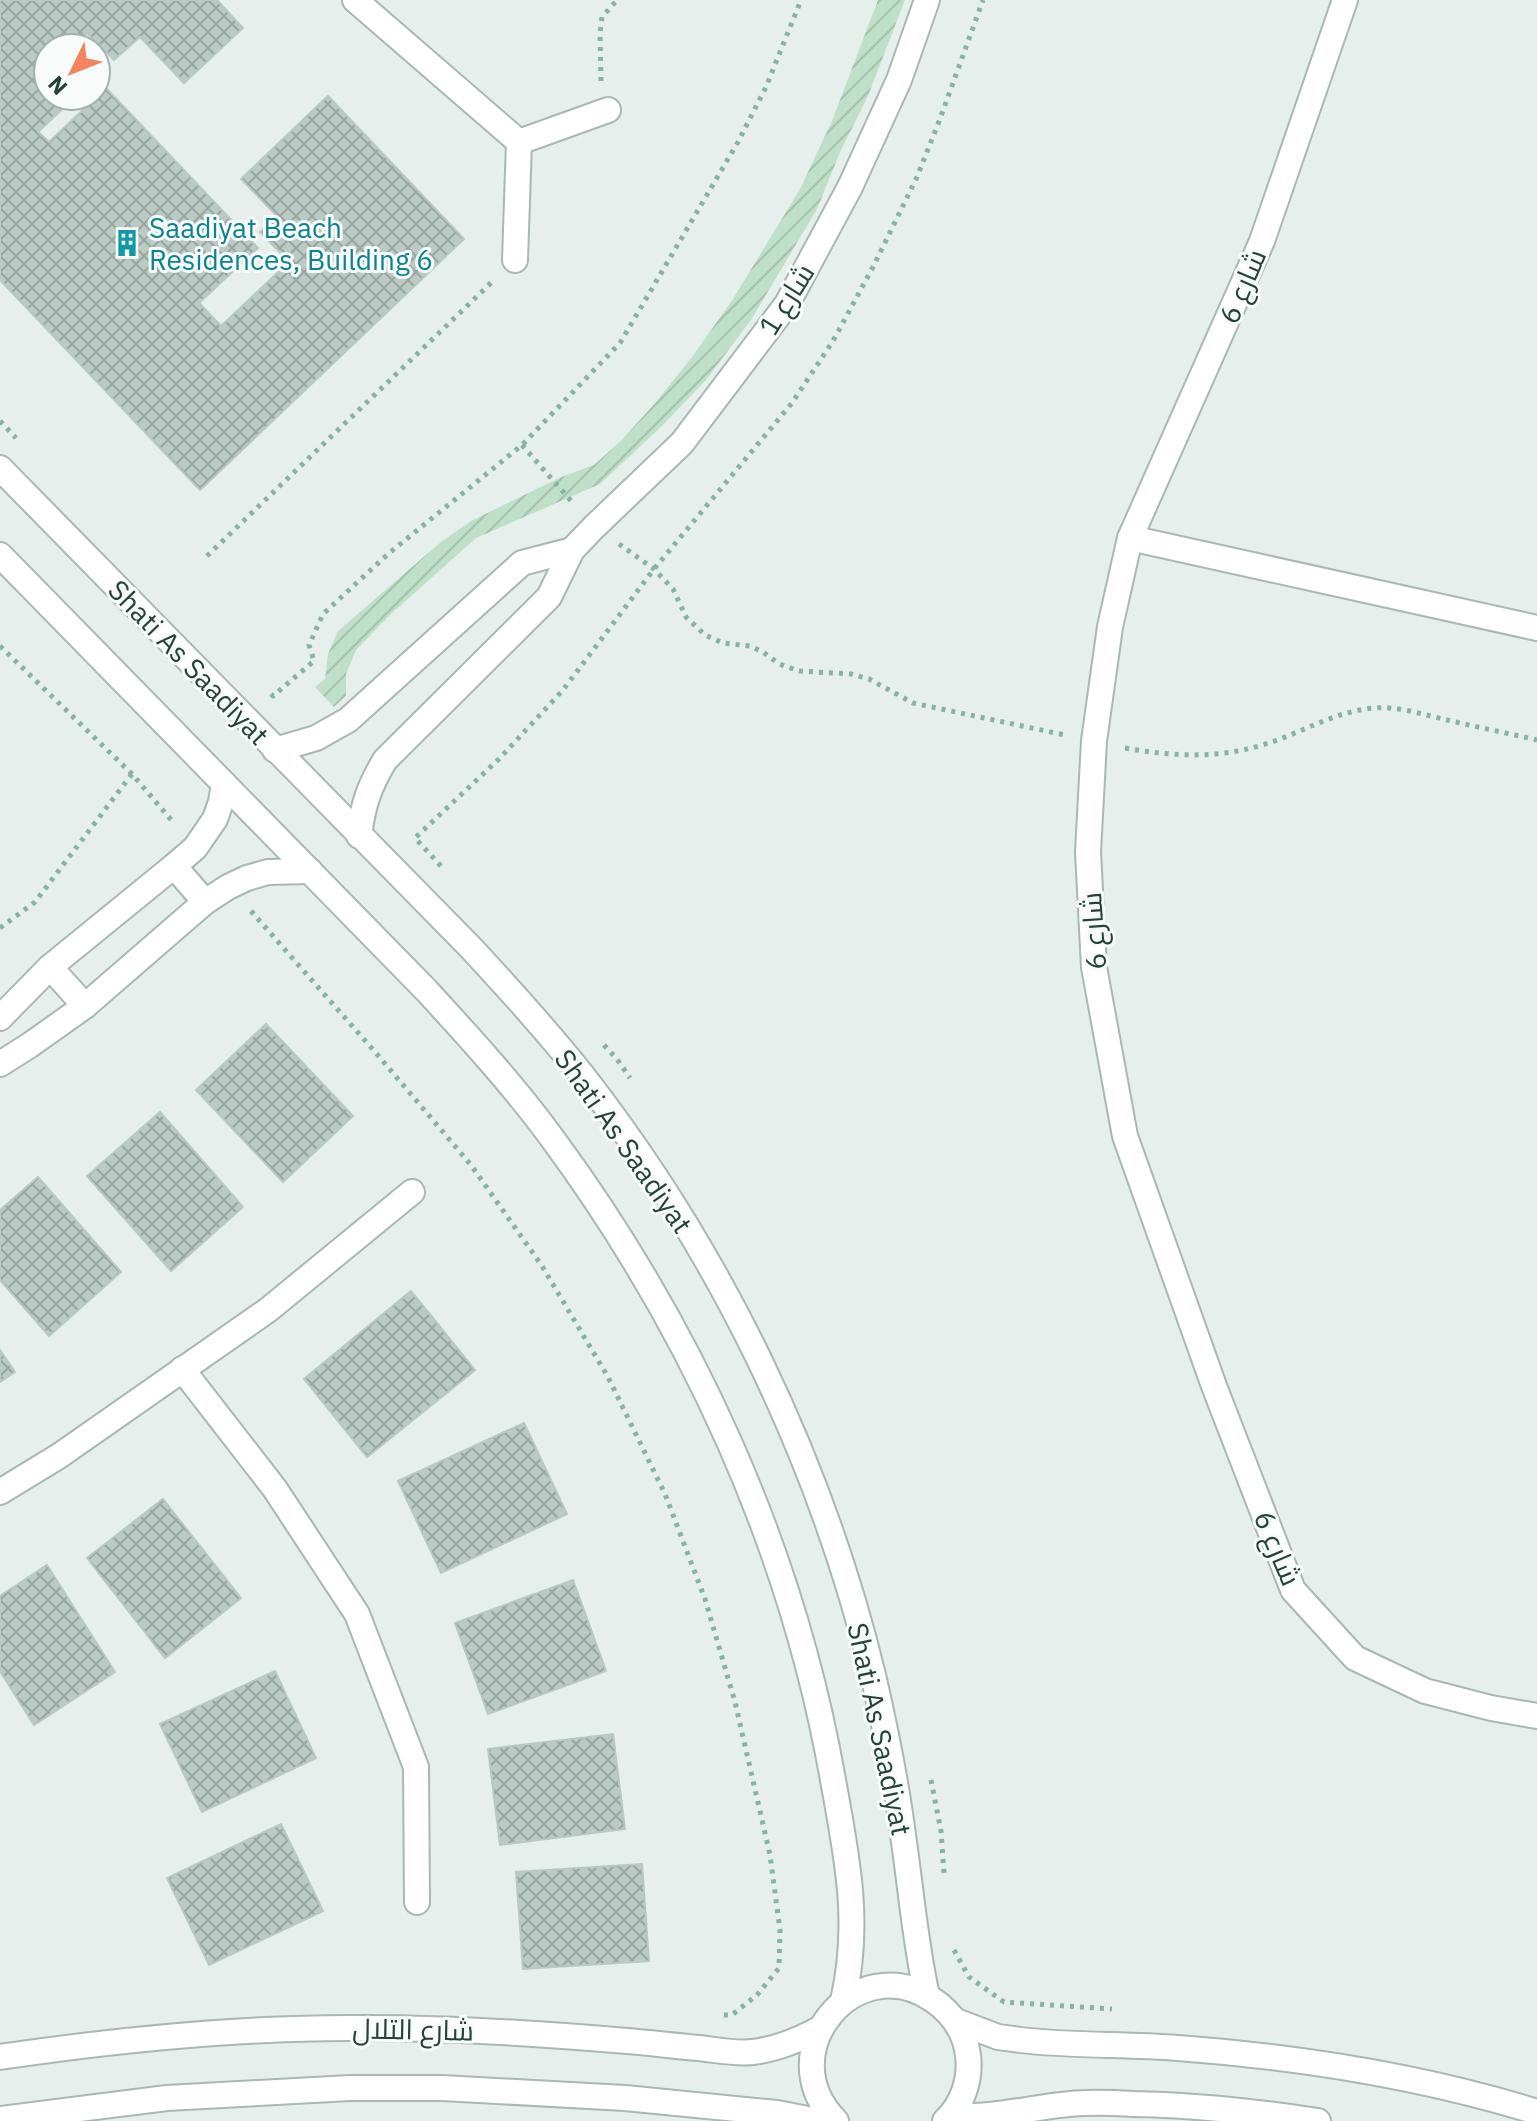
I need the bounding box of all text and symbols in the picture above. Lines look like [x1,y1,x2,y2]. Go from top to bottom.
north arrow [32,32,112,112]
text: N [41,70,73,102]
place label: Saadiyat Beach Residences, Building 6 [149,209,433,278]
building icon: Saadiyat Beach Residences, Building 6 [112,228,142,258]
street label: شارع 6 [1210,243,1275,329]
street label: شارع 1 [750,256,823,342]
street label: Shati As Saadiyat [100,571,278,753]
street label: شارع 6 [1072,891,1115,971]
street label: Shati As Saadiyat [547,1042,701,1240]
street label: شارع 6 [1245,1505,1310,1591]
street label: Shati As Saadiyat [839,1619,921,1839]
street label: شارع التلال [352,2009,474,2050]

